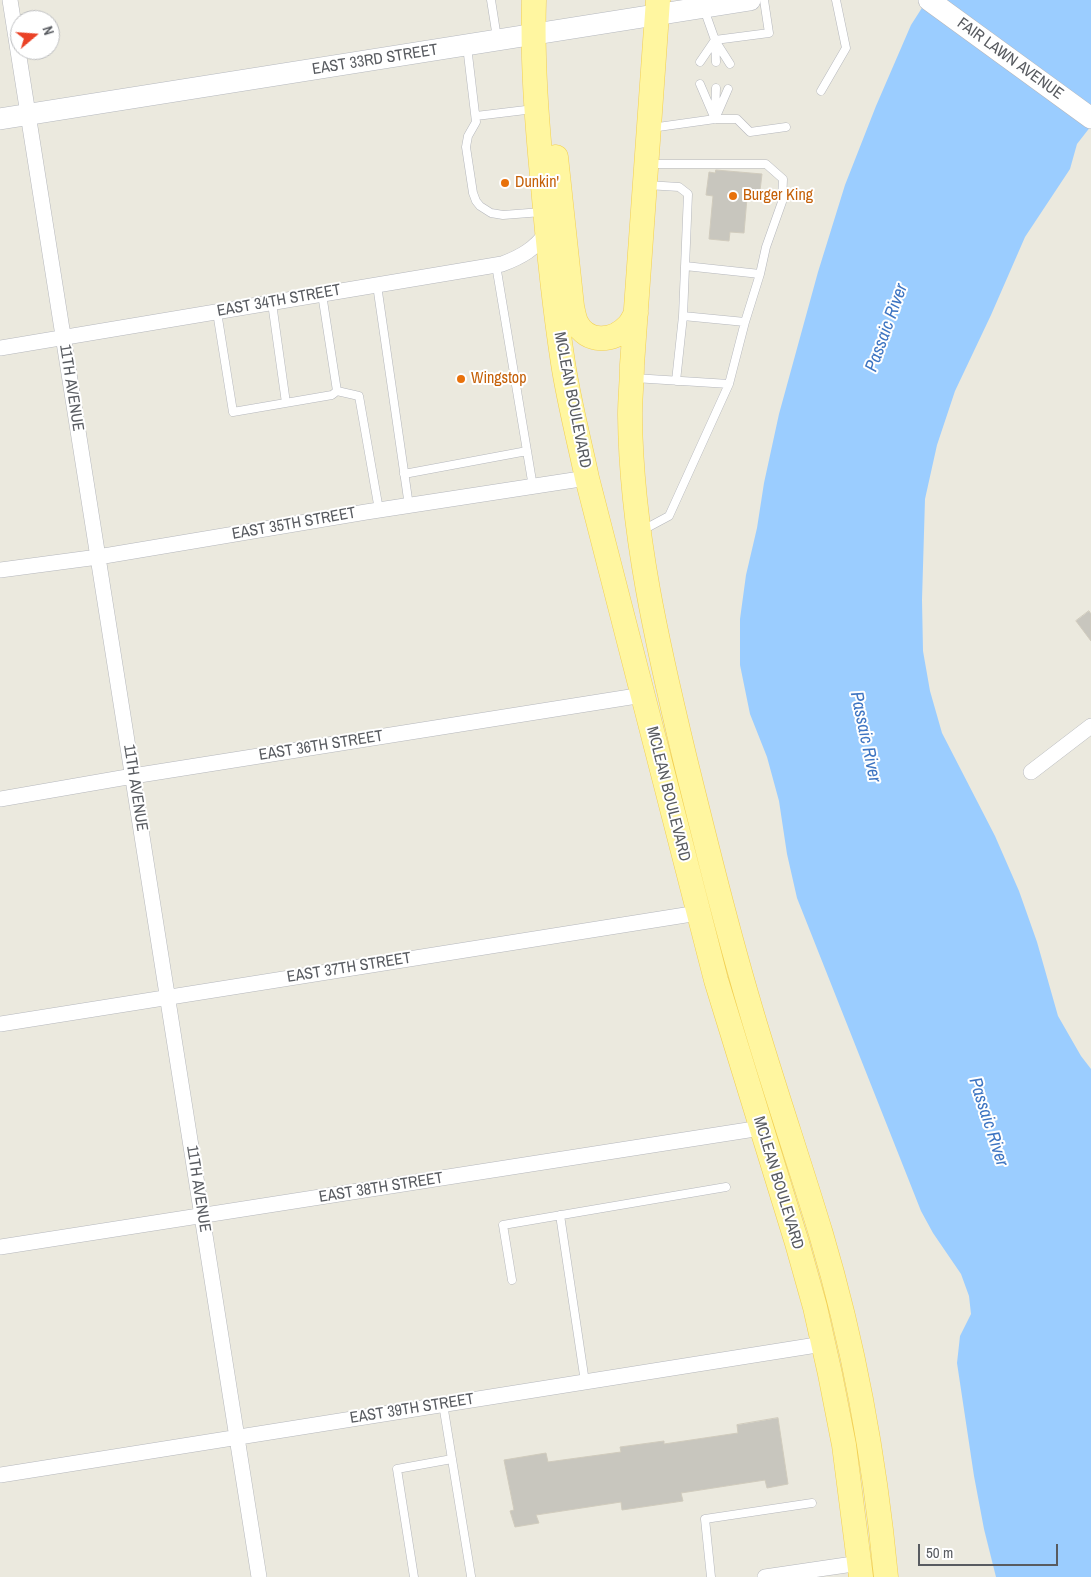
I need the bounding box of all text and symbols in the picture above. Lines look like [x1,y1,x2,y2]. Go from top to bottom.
north arrow [10,10,60,60]
street label: FAIR LAWN AVENUE [953,14,1067,104]
text: N [38,24,58,37]
street label: EAST 33RD STREET [311,41,439,79]
place label: Dunkin' [515,173,559,193]
marker: Dunkin' [499,177,511,189]
place label: Burger King [743,186,813,206]
marker: Burger King [727,190,739,202]
street label: EAST 34TH STREET [216,281,342,321]
water label: Passaic River [861,281,913,375]
street label: MCLEAN BOULEVARD [549,330,595,470]
street label: 11TH AVENUE [55,343,87,433]
place label: Wingstop [471,369,526,389]
marker: Wingstop [455,373,467,385]
street label: EAST 35TH STREET [231,504,357,544]
water label: Passaic River [845,690,885,784]
street label: MCLEAN BOULEVARD [642,725,694,863]
street label: EAST 36TH STREET [258,727,384,765]
street label: 11TH AVENUE [119,743,151,833]
street label: EAST 37TH STREET [286,949,412,987]
water label: Passaic River [964,1075,1012,1169]
street label: MCLEAN BOULEVARD [749,1114,807,1252]
street label: 11TH AVENUE [182,1144,214,1234]
street label: EAST 38TH STREET [318,1169,444,1207]
street label: EAST 39TH STREET [349,1390,475,1428]
scale bar [921,1534,1061,1566]
text: 50 m [926,1542,953,1563]

